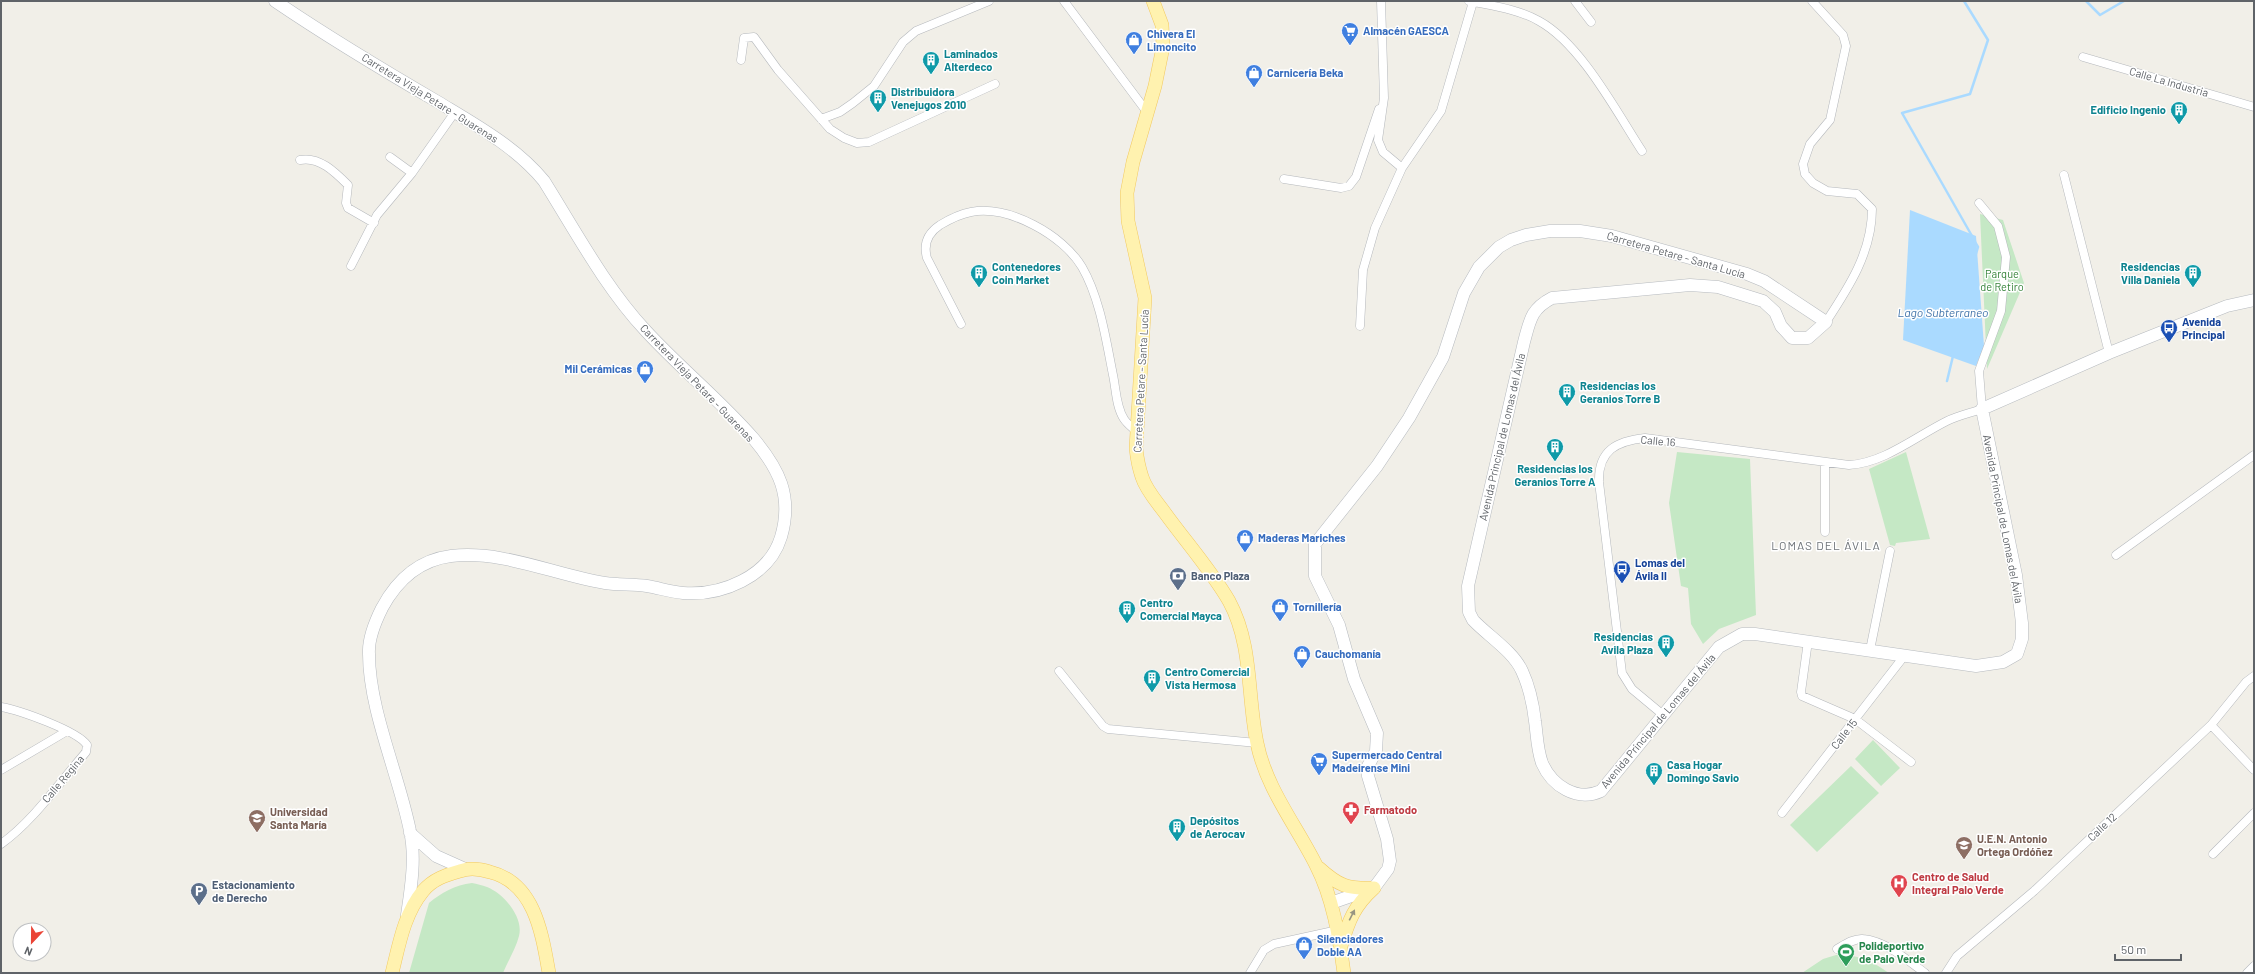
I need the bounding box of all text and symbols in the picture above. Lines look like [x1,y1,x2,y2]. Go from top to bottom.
supermarket icon: Almacén GAESCA [1340,21,1360,46]
place label: Almacén GAESCA [1363,24,1450,37]
place label: Chivera El Limoncito [1147,27,1196,53]
shop icon: Chivera El Limoncito [1124,30,1144,55]
place label: Laminados Alterdeco [944,47,998,73]
street label: Carretera Vieja Petare - Guarenas [360,50,501,145]
building icon: Laminados Alterdeco [921,50,941,75]
shop icon: Carnicería Beka [1244,63,1264,88]
street label: Calle La Industria [2128,64,2210,99]
place label: Carnicería Beka [1267,66,1344,79]
place label: Distribuidora Venejugos 2010 [891,85,966,111]
building icon: Distribuidora Venejugos 2010 [868,88,888,113]
building icon: Edificio Ingenio [2169,100,2189,125]
place label: Edificio Ingenio [2090,103,2166,116]
street label: Carretera Petare - Santa Lucía [1605,229,1747,281]
place label: Contenedores Coin Market [992,260,1061,286]
place label: Residencias Villa Daniela [2121,260,2180,286]
building icon: Contenedores Coin Market [969,263,989,288]
building icon: Residencias Villa Daniela [2183,263,2203,288]
park label: Parque de Retiro [1980,267,2024,293]
water label: Lago Subterraneo [1898,305,1988,319]
street label: Carretera Petare - Santa Lucía [1130,309,1151,453]
place label: Avenida Principal [2182,315,2225,341]
bus stop icon: Avenida Principal [2159,318,2179,343]
street label: Carretera Vieja Petare - Guarenas [638,321,757,444]
street label: Avenida Principal de Lomas del Ávila [1476,352,1527,522]
shop icon: Mil Cerámicas [635,359,655,384]
place label: Mil Cerámicas [565,362,632,375]
place label: Residencias los Geranios Torre B [1580,379,1660,405]
building icon: Residencias los Geranios Torre B [1557,382,1577,407]
street label: Calle 16 [1640,433,1676,449]
street label: Avenida Principal de Lomas del Ávila [1981,433,2026,604]
building icon: Residencias los Geranios Torre A [1545,437,1565,462]
place label: Residencias los Geranios Torre A [1515,462,1596,488]
shop icon: Maderas Mariches [1235,528,1255,553]
place label: Maderas Mariches [1258,531,1346,544]
district label: LOMAS DEL ÁVILA [1771,538,1881,552]
place label: Lomas del Ávila II [1635,556,1685,582]
bus stop icon: Lomas del Ávila II [1612,559,1632,584]
bank icon: Banco Plaza [1168,566,1188,591]
place label: Banco Plaza [1191,569,1250,582]
place label: Centro Comercial Mayca [1140,596,1222,622]
shop icon: Tornillería [1270,597,1290,622]
building icon: Centro Comercial Mayca [1117,599,1137,624]
place label: Tornillería [1293,600,1342,613]
place label: Residencias Avila Plaza [1594,630,1653,656]
building icon: Residencias Avila Plaza [1656,633,1676,658]
shop icon: Cauchomanía [1292,644,1312,669]
place label: Cauchomanía [1315,647,1381,660]
street label: Avenida Principal de Lomas del Ávila [1597,651,1718,791]
place label: Centro Comercial Vista Hermosa [1165,665,1250,691]
building icon: Centro Comercial Vista Hermosa [1142,668,1162,693]
street label: Calle 15 [1828,716,1860,751]
place label: Supermercado Central Madeirense Mini [1332,748,1442,774]
supermarket icon: Supermercado Central Madeirense Mini [1309,751,1329,776]
street label: Calle Regina [39,752,86,805]
place label: Casa Hogar Domingo Savio [1667,758,1739,784]
building icon: Casa Hogar Domingo Savio [1644,761,1664,786]
pharmacy icon: Farmatodo [1341,800,1361,825]
place label: Farmatodo [1364,803,1417,816]
place label: Universidad Santa María [270,805,328,831]
school or university icon: Universidad Santa María [247,808,267,833]
street label: Calle 12 [2084,810,2119,843]
place label: Depósitos de Aerocav [1190,814,1245,840]
building icon: Depósitos de Aerocav [1167,817,1187,842]
place label: U.E.N. Antonio Ortega Ordóñez [1977,832,2053,858]
school or university icon: U.E.N. Antonio Ortega Ordóñez [1954,835,1974,860]
place label: Centro de Salud Integral Palo Verde [1912,870,2004,896]
hospital icon: Centro de Salud Integral Palo Verde [1889,873,1909,898]
place label: Estacionamiento de Derecho [212,878,295,904]
parking icon: Estacionamiento de Derecho [189,881,209,906]
one-way arrow [1349,909,1355,920]
north arrow [12,922,52,962]
place label: Silenciadores Doble AA [1317,932,1384,958]
shop icon: Silenciadores Doble AA [1294,935,1314,960]
scale bar [2115,936,2181,962]
place label: Polideportivo de Palo Verde [1859,939,1925,965]
sports icon: Polideportivo de Palo Verde [1836,942,1856,967]
text: 50 m [2121,942,2146,956]
text: N [22,944,34,959]

